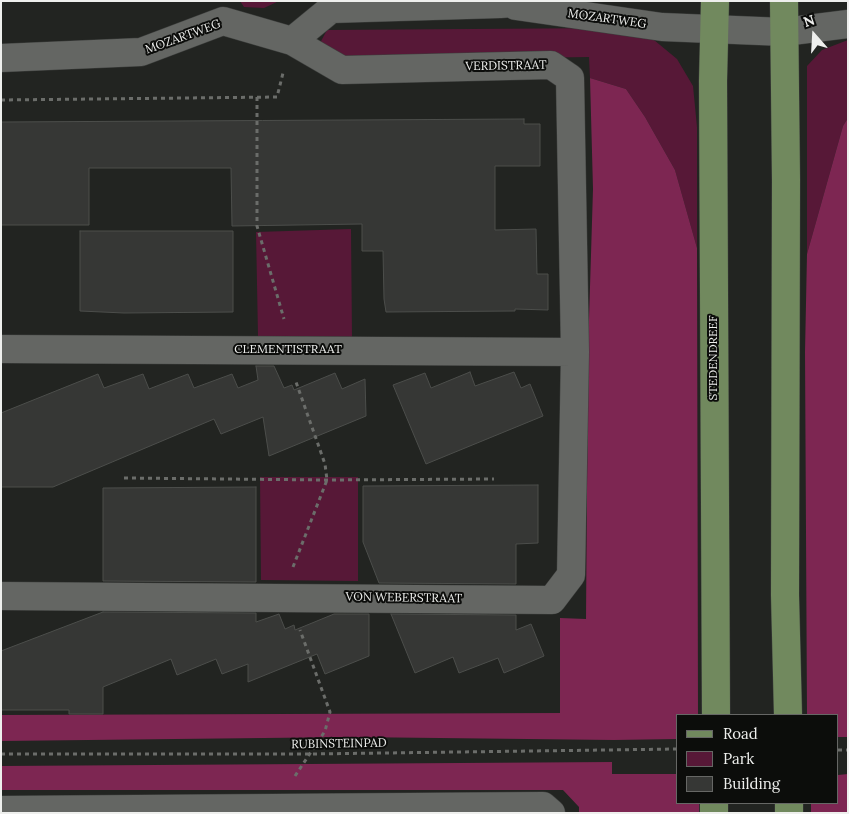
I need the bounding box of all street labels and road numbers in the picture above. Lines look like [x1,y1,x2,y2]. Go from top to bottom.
street label: MOZARTWEG [567,6,647,32]
street label: MOZARTWEG [143,17,223,57]
street label: VERDISTRAAT [465,58,547,74]
street label: STEDENDREEF [707,315,721,401]
street label: CLEMENTISTRAAT [234,343,342,357]
street label: VON WEBERSTRAAT [346,590,462,606]
street label: RUBINSTEINPAD [291,736,387,752]

